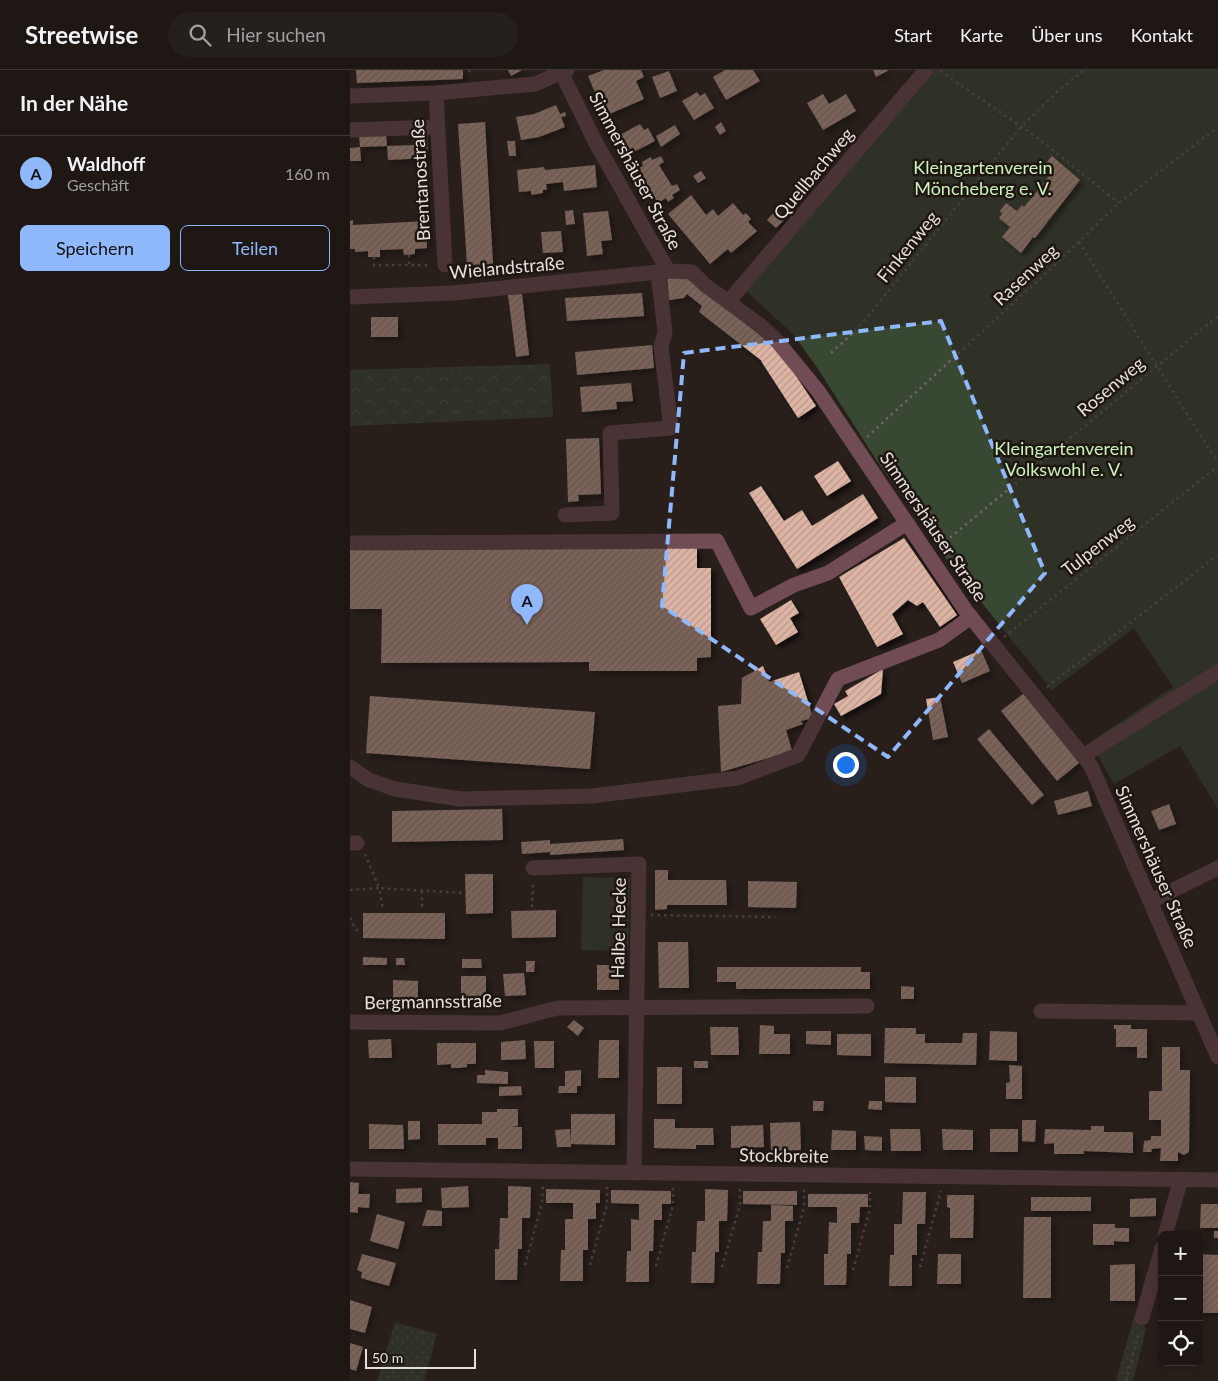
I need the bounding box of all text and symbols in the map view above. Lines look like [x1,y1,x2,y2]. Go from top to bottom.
search box [168,12,518,57]
text: Streetwise [25,20,138,49]
icon: search [186,21,214,49]
text: Hier suchen [226,23,326,46]
text: Start [894,24,932,46]
text: Karte [960,24,1003,46]
text: Über uns [1031,24,1103,46]
text: Kontakt [1131,24,1193,46]
street label: Simmershäuser Straße [585,88,687,253]
text: In der Nähe [20,90,128,115]
street label: Brentanostraße [406,118,434,242]
street label: Quellbachweg [769,123,858,224]
text: Waldhoff [67,152,145,175]
park label: Kleingartenverein Möncheberg e. V. [913,156,1053,199]
text: A [30,164,42,183]
text: 160 m [285,164,330,183]
text: Geschäft [67,175,129,194]
street label: Finkenweg [872,206,943,287]
button: Speichern [20,225,170,271]
button: Teilen [180,225,330,271]
street label: Rasenweg [988,239,1062,310]
street label: Wielandstraße [449,251,565,283]
street label: Rosenweg [1072,352,1148,421]
park label: Kleingartenverein Volkswohl e. V. [994,437,1134,480]
street label: Simmershäuser Straße [876,447,992,605]
street label: Tulpenweg [1057,510,1138,580]
pin: A [511,584,543,625]
your location [833,752,859,778]
street label: Simmershäuser Straße [1111,782,1203,951]
street label: Halbe Hecke [606,878,630,978]
street label: Bergmannsstraße [364,989,502,1013]
street label: Stockbreite [739,1143,829,1167]
map controls [1158,1231,1203,1366]
button: + [1158,1231,1203,1276]
button: − [1158,1276,1203,1321]
button: locate [1158,1321,1203,1366]
scale bar [365,1346,476,1369]
text: 50 m [372,1349,403,1366]

